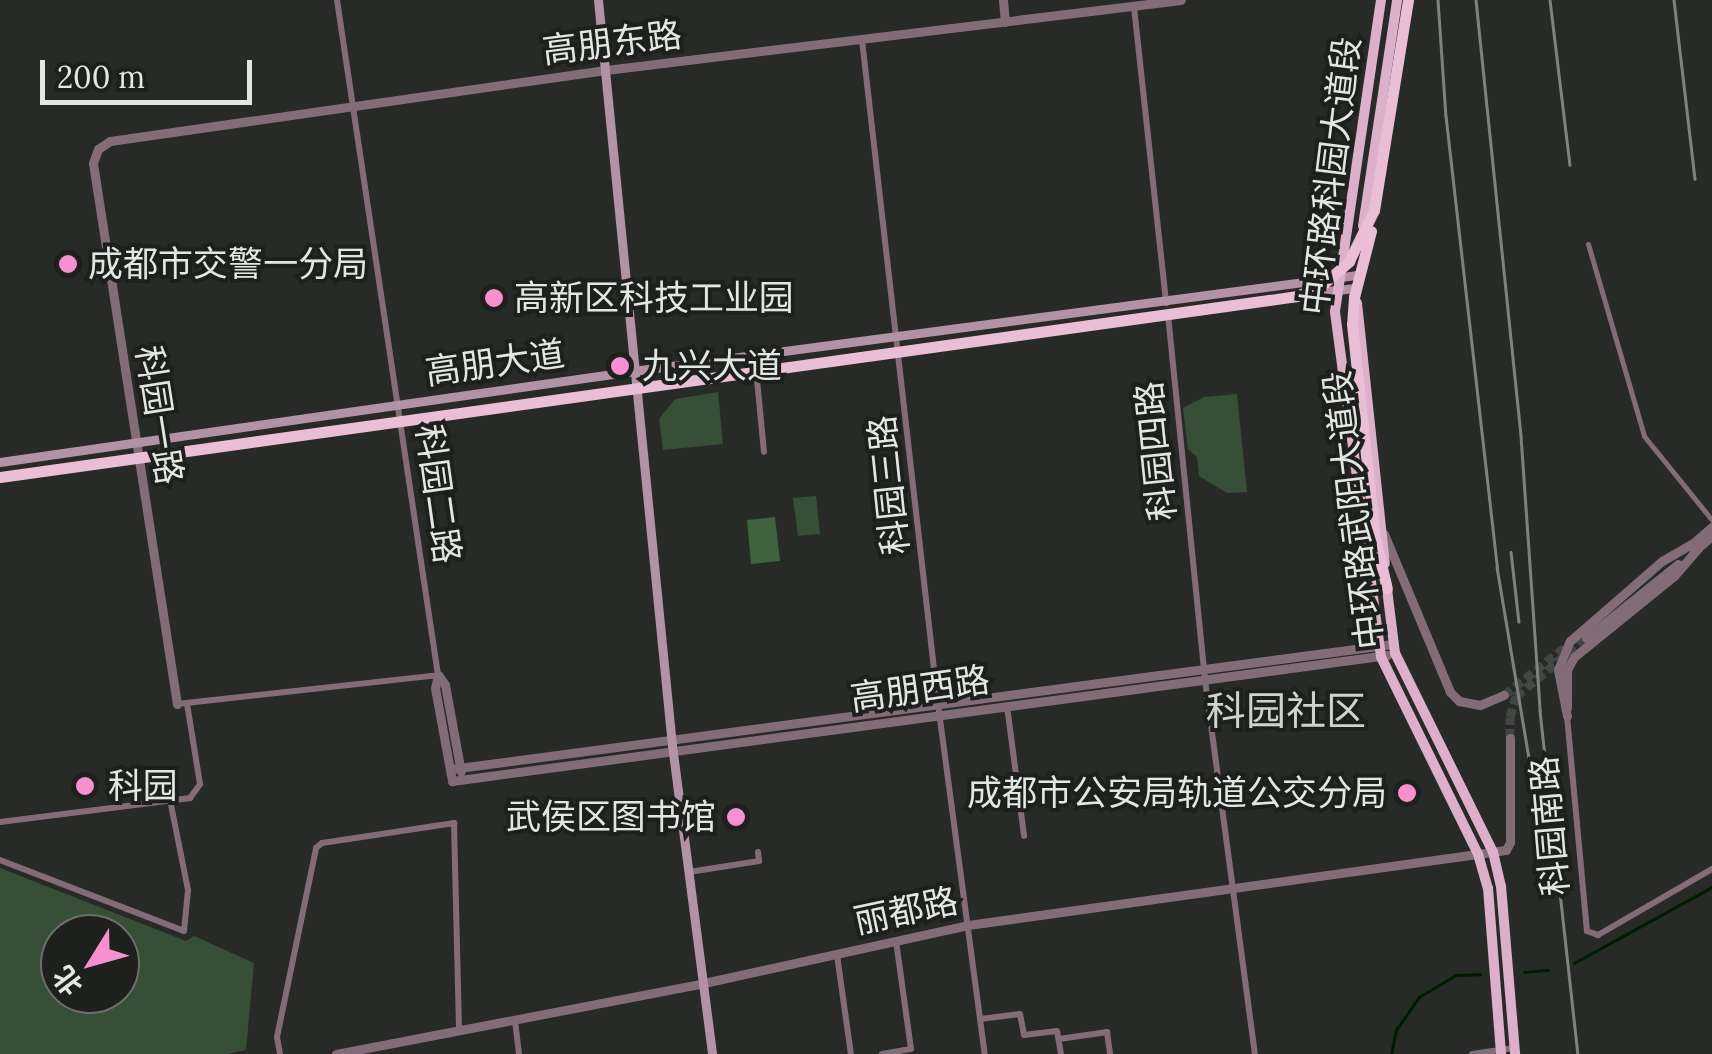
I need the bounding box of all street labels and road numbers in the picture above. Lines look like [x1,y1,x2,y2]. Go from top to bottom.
street label: 高朋东路 [540,14,684,72]
street label: 中环路科园大道段 [1293,34,1369,318]
street label: 高朋大道 [423,332,567,394]
street label: 科园一路 [127,343,191,487]
street label: 中环路武阳大道段 [1316,368,1392,652]
street label: 科园四路 [1128,379,1184,523]
street label: 科园三路 [861,413,917,557]
street label: 科园二路 [407,422,469,566]
street label: 高朋西路 [848,658,992,720]
street label: 科园南路 [1523,754,1577,898]
street label: 丽都路 [850,880,962,942]

